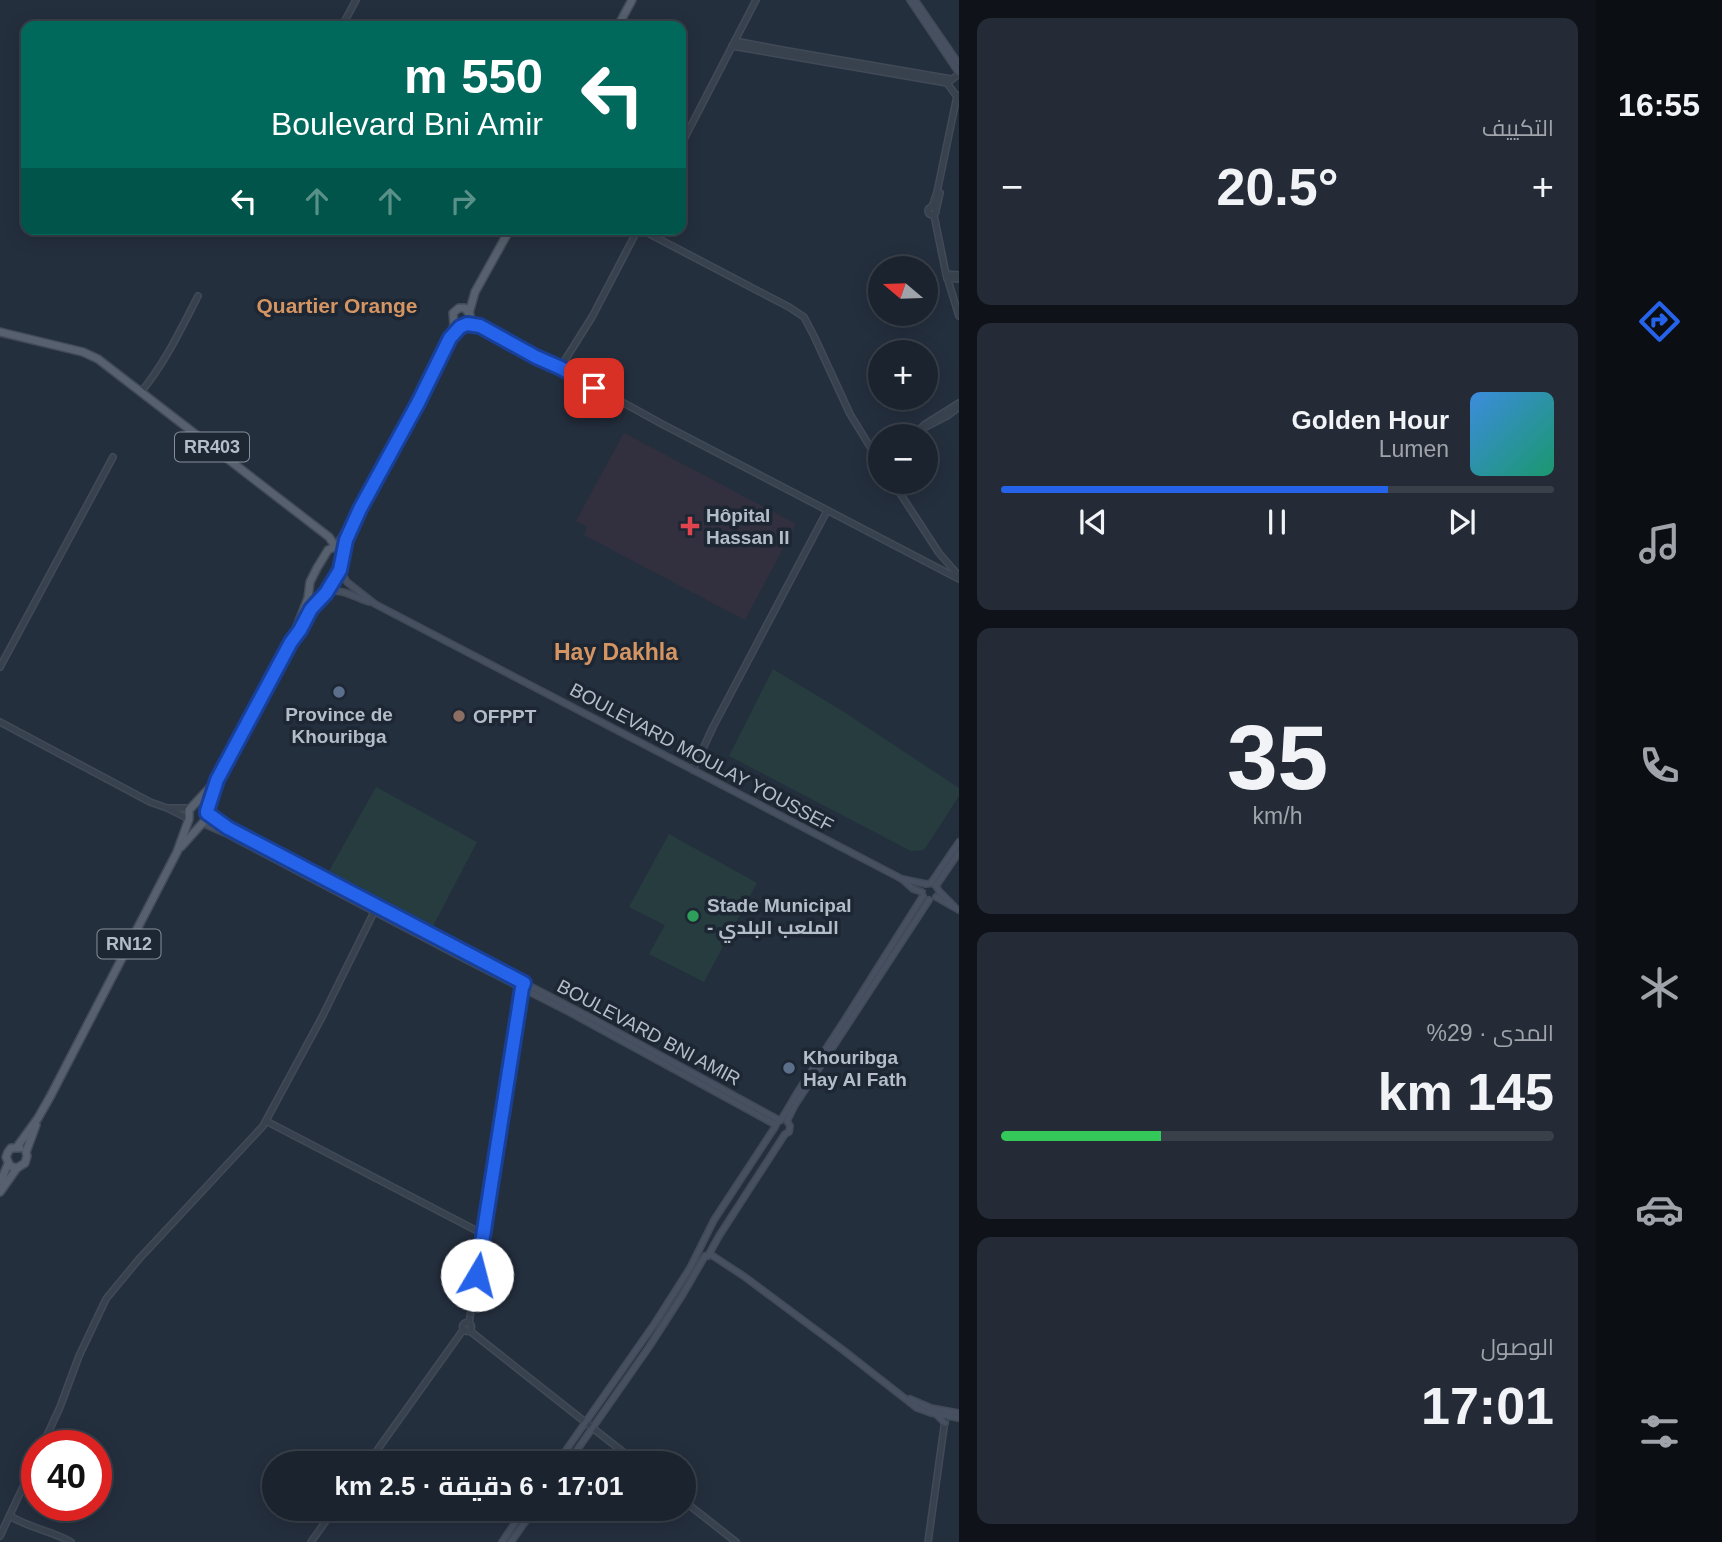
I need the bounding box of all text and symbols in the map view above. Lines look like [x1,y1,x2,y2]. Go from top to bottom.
text: 550 m [404,49,543,103]
icon: left [567,49,658,140]
text: 16:55 [1618,87,1700,123]
text: Boulevard Bni Amir [271,106,543,142]
text: التكييف [1482,115,1554,141]
text: 20.5° [1216,158,1339,216]
text: − [1001,166,1023,208]
text: + [1532,166,1554,208]
icon: left [225,182,263,220]
icon: ahead [298,182,336,220]
icon: ahead [371,182,409,220]
icon: right [444,182,482,220]
north arrow [868,256,938,326]
map controls [868,256,938,494]
district label: Quartier Orange [256,294,418,317]
icon: directions [1635,297,1684,346]
button: + [868,340,938,410]
pin [564,358,624,418]
icon: arrive [575,369,613,407]
text: Golden Hour [1292,405,1449,435]
button: − [868,424,938,494]
road number: RR403 [175,432,249,462]
text: Lumen [1379,436,1449,462]
icon: previous [1074,503,1112,541]
icon: pause [1258,503,1296,541]
icon: next [1443,503,1481,541]
place label: Hôpital Hassan II [706,505,789,548]
marker: Hôpital Hassan II [680,516,700,536]
icon: music [1635,519,1684,568]
district label: Hay Dakhla [554,639,678,665]
street label: BOULEVARD MOULAY YOUSSEF [566,679,837,836]
marker: Province de Khouribga [331,684,347,700]
place label: Province de Khouribga [285,704,393,747]
place label: OFPPT [473,706,537,727]
text: 35 [1227,707,1328,808]
marker: OFPPT [451,708,467,724]
icon: phone [1635,741,1684,790]
text: km/h [1253,803,1302,829]
place label: Stade Municipal - الملعب البلدي [707,895,852,943]
marker: Stade Municipal - الملعب البلدي [685,908,701,924]
road number: RN12 [97,930,160,959]
icon: climate [1635,963,1684,1012]
street label: BOULEVARD BNI AMIR [554,975,744,1090]
text: المدى · 29% [1427,1020,1554,1046]
place label: Khouribga Hay Al Fath [803,1047,907,1090]
marker: Khouribga Hay Al Fath [781,1060,797,1076]
text: 145 km [1378,1063,1554,1121]
icon: car [1635,1185,1684,1234]
position arrow [440,1238,514,1312]
text: الوصول [1481,1334,1554,1360]
text: 17:01 [1421,1377,1554,1435]
icon: filters [1635,1407,1684,1456]
speed limit sign: 40 [21,1430,112,1521]
text: 17:01 · 6 دقيقة · 2.5 km [335,1471,623,1501]

